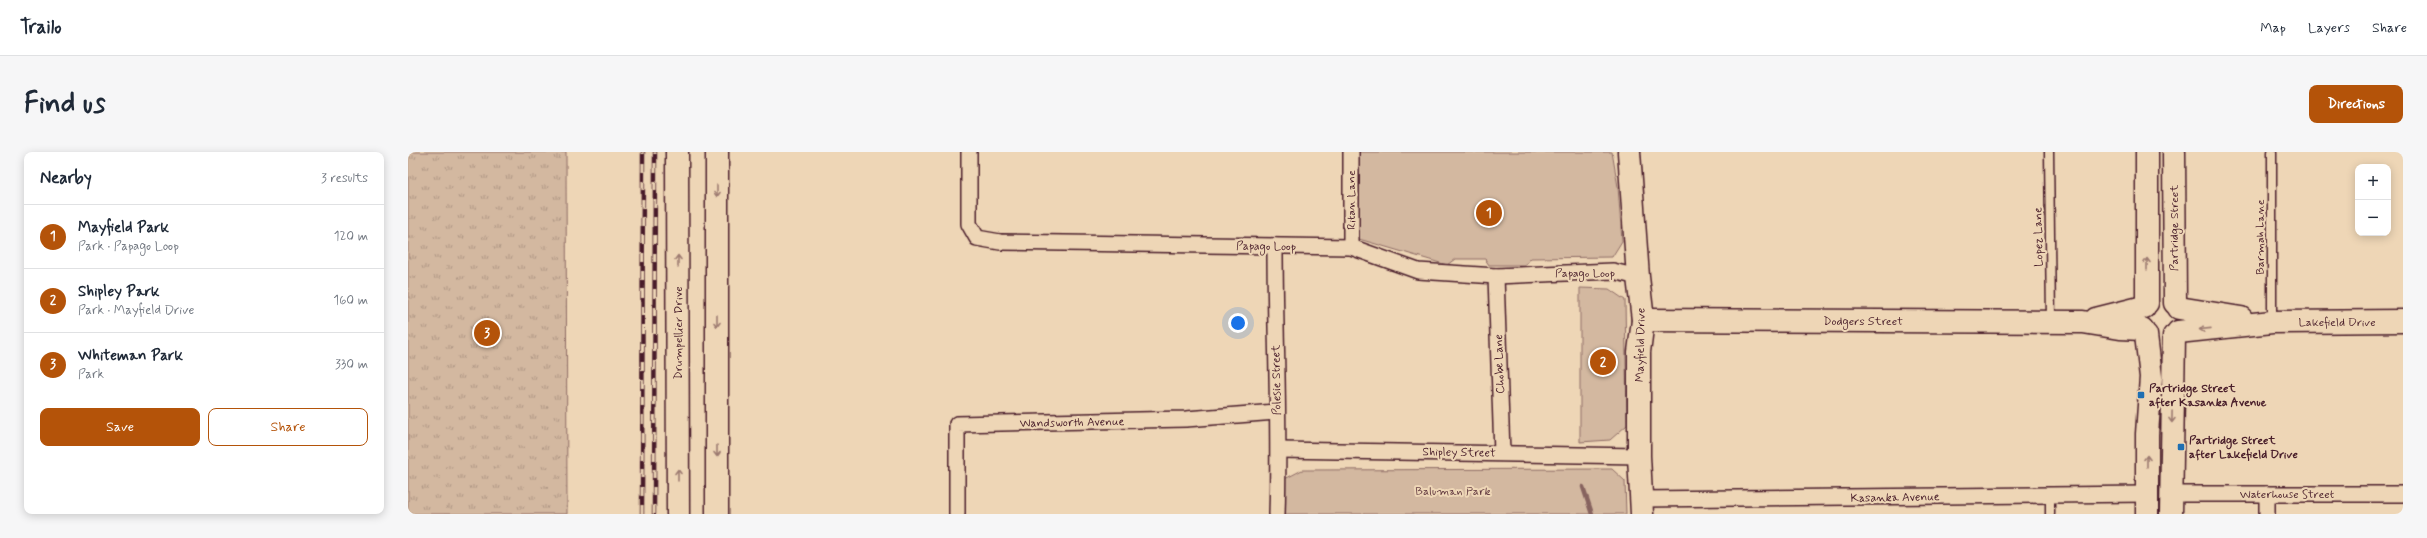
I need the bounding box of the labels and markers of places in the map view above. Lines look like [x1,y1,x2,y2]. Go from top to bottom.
pin: 1 [1476,198,1502,228]
pin: 3 [474,318,500,348]
pin: 2 [1590,347,1616,377]
place label: Partridge Street after Kasanka Avenue [2149,381,2267,411]
marker: Partridge Street after Kasanka Avenue [2136,390,2146,400]
place label: Partridge Street after Lakefield Drive [2189,433,2298,463]
marker: Partridge Street after Lakefield Drive [2176,442,2186,452]

